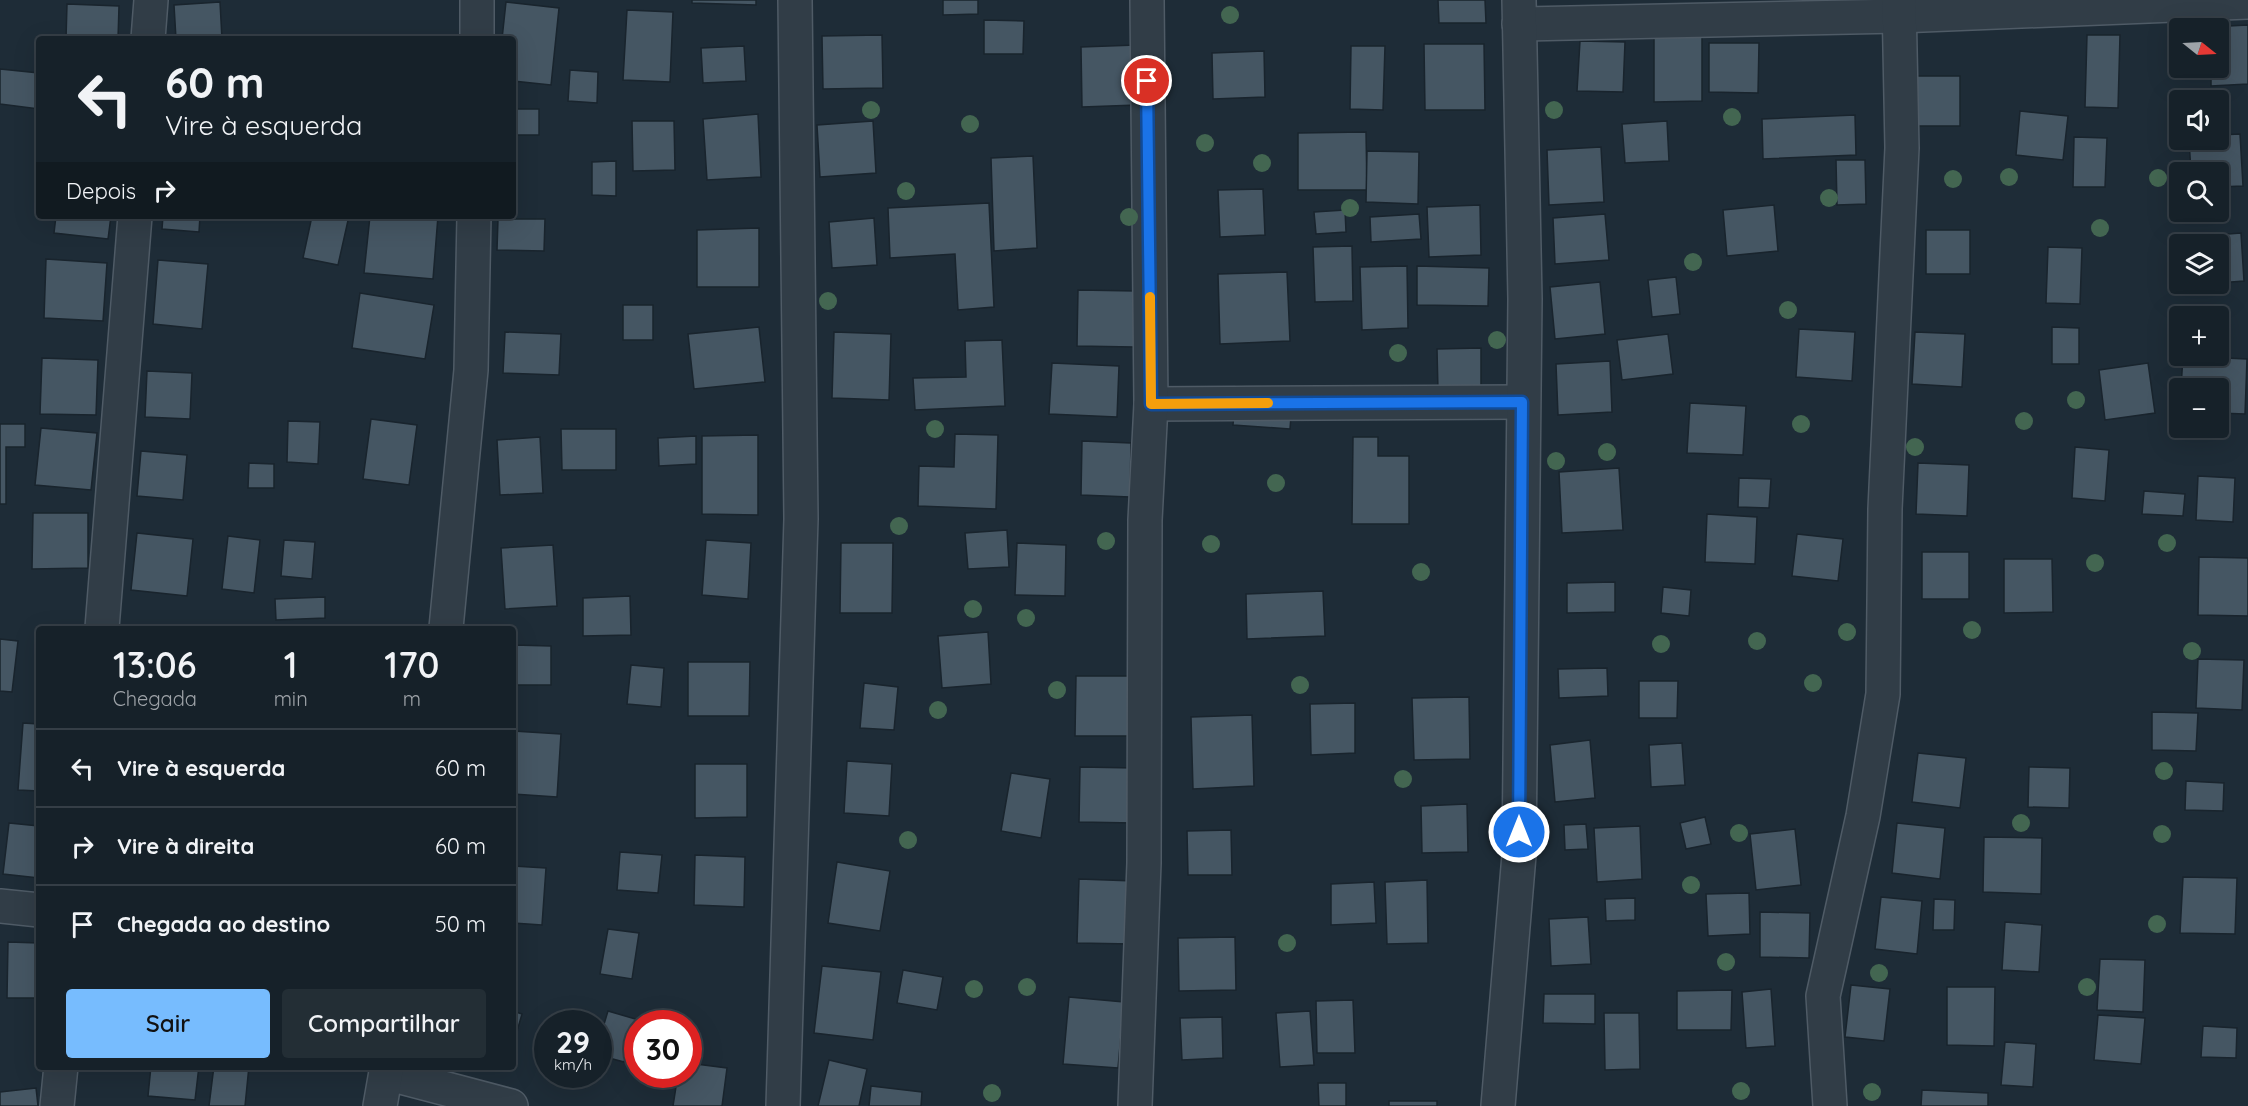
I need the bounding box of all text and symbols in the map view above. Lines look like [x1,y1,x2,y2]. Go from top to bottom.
north arrow [2169,18,2229,78]
map controls [2169,18,2229,438]
pin [1121,55,1172,106]
text: 60 m [165,56,265,109]
icon: left [66,60,144,138]
icon: arrive [1130,64,1163,97]
button: sound [2169,90,2229,150]
text: Vire à esquerda [165,108,362,142]
button: search [2169,162,2229,222]
icon: right [148,174,181,207]
text: Depois [66,177,136,205]
button: layers [2169,234,2229,294]
button: + [2169,306,2229,366]
button: − [2169,378,2229,438]
text: 13:06 [113,642,197,687]
text: 1 [284,642,298,687]
text: 170 [384,642,439,687]
text: Chegada [113,686,197,711]
text: min [274,686,308,711]
text: m [403,686,421,711]
icon: left [66,752,99,785]
text: Vire à esquerda [117,754,285,782]
text: 60 m [435,754,486,782]
position arrow [1487,800,1551,864]
icon: right [66,830,99,863]
text: Vire à direita [117,832,254,860]
text: 60 m [435,832,486,860]
icon: arrive [66,908,99,941]
text: Chegada ao destino [117,910,330,938]
text: 50 m [435,910,486,938]
button: Sair [66,989,270,1058]
button: Compartilhar [282,989,486,1058]
speed limit sign: 30 [624,1010,702,1088]
text: 29 [556,1023,590,1061]
text: km/h [554,1055,592,1074]

